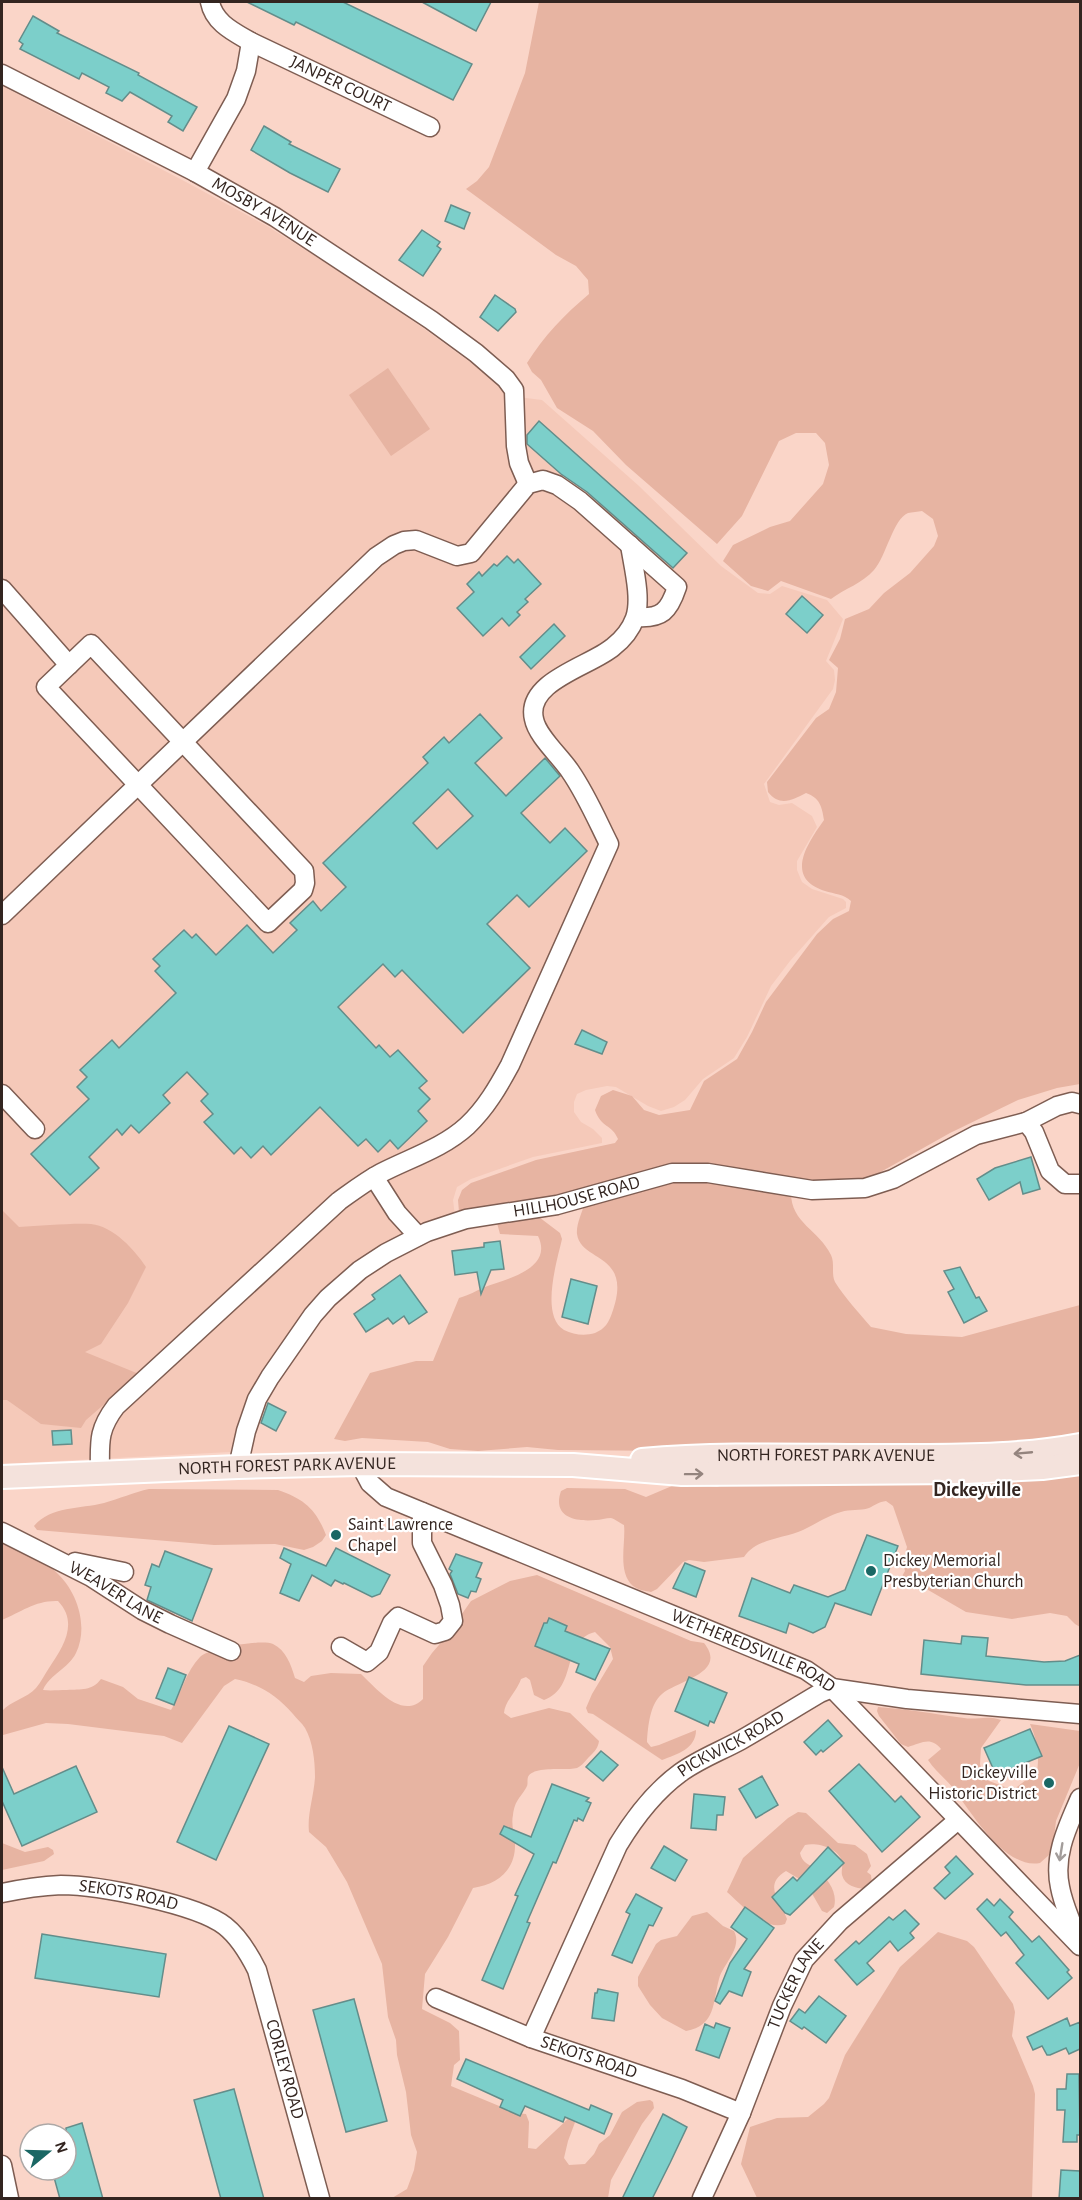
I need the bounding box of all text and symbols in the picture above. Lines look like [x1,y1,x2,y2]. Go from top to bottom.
street label: JANPER COURT [287,53,394,116]
street label: MOSBY AVENUE [209,174,319,250]
street label: HILLHOUSE ROAD [512,1173,642,1221]
street label: NORTH FOREST PARK AVENUE [717,1446,935,1465]
one-way arrow [1013,1448,1033,1459]
street label: NORTH FOREST PARK AVENUE [178,1455,396,1479]
one-way arrow [684,1468,704,1479]
district label: Dickeyville [933,1480,1021,1500]
place label: Saint Lawrence Chapel [348,1516,453,1555]
marker: Saint Lawrence Chapel [329,1528,343,1542]
place label: Dickey Memorial Presbyterian Church [883,1552,1024,1591]
street label: WEAVER LANE [66,1558,165,1628]
marker: Dickey Memorial Presbyterian Church [864,1564,878,1578]
street label: WETHEREDSVILLE ROAD [668,1606,838,1696]
street label: PICKWICK ROAD [674,1707,788,1781]
place label: Dickeyville Historic District [928,1764,1037,1803]
marker: Dickeyville Historic District [1042,1776,1056,1790]
one-way arrow [1055,1842,1066,1862]
street label: SEKOTS ROAD [78,1877,180,1914]
street label: TUCKER LANE [765,1935,828,2032]
street label: CORLEY ROAD [262,2018,307,2121]
street label: SEKOTS ROAD [538,2033,639,2082]
north arrow [18,2122,78,2182]
text: N [52,2140,71,2155]

